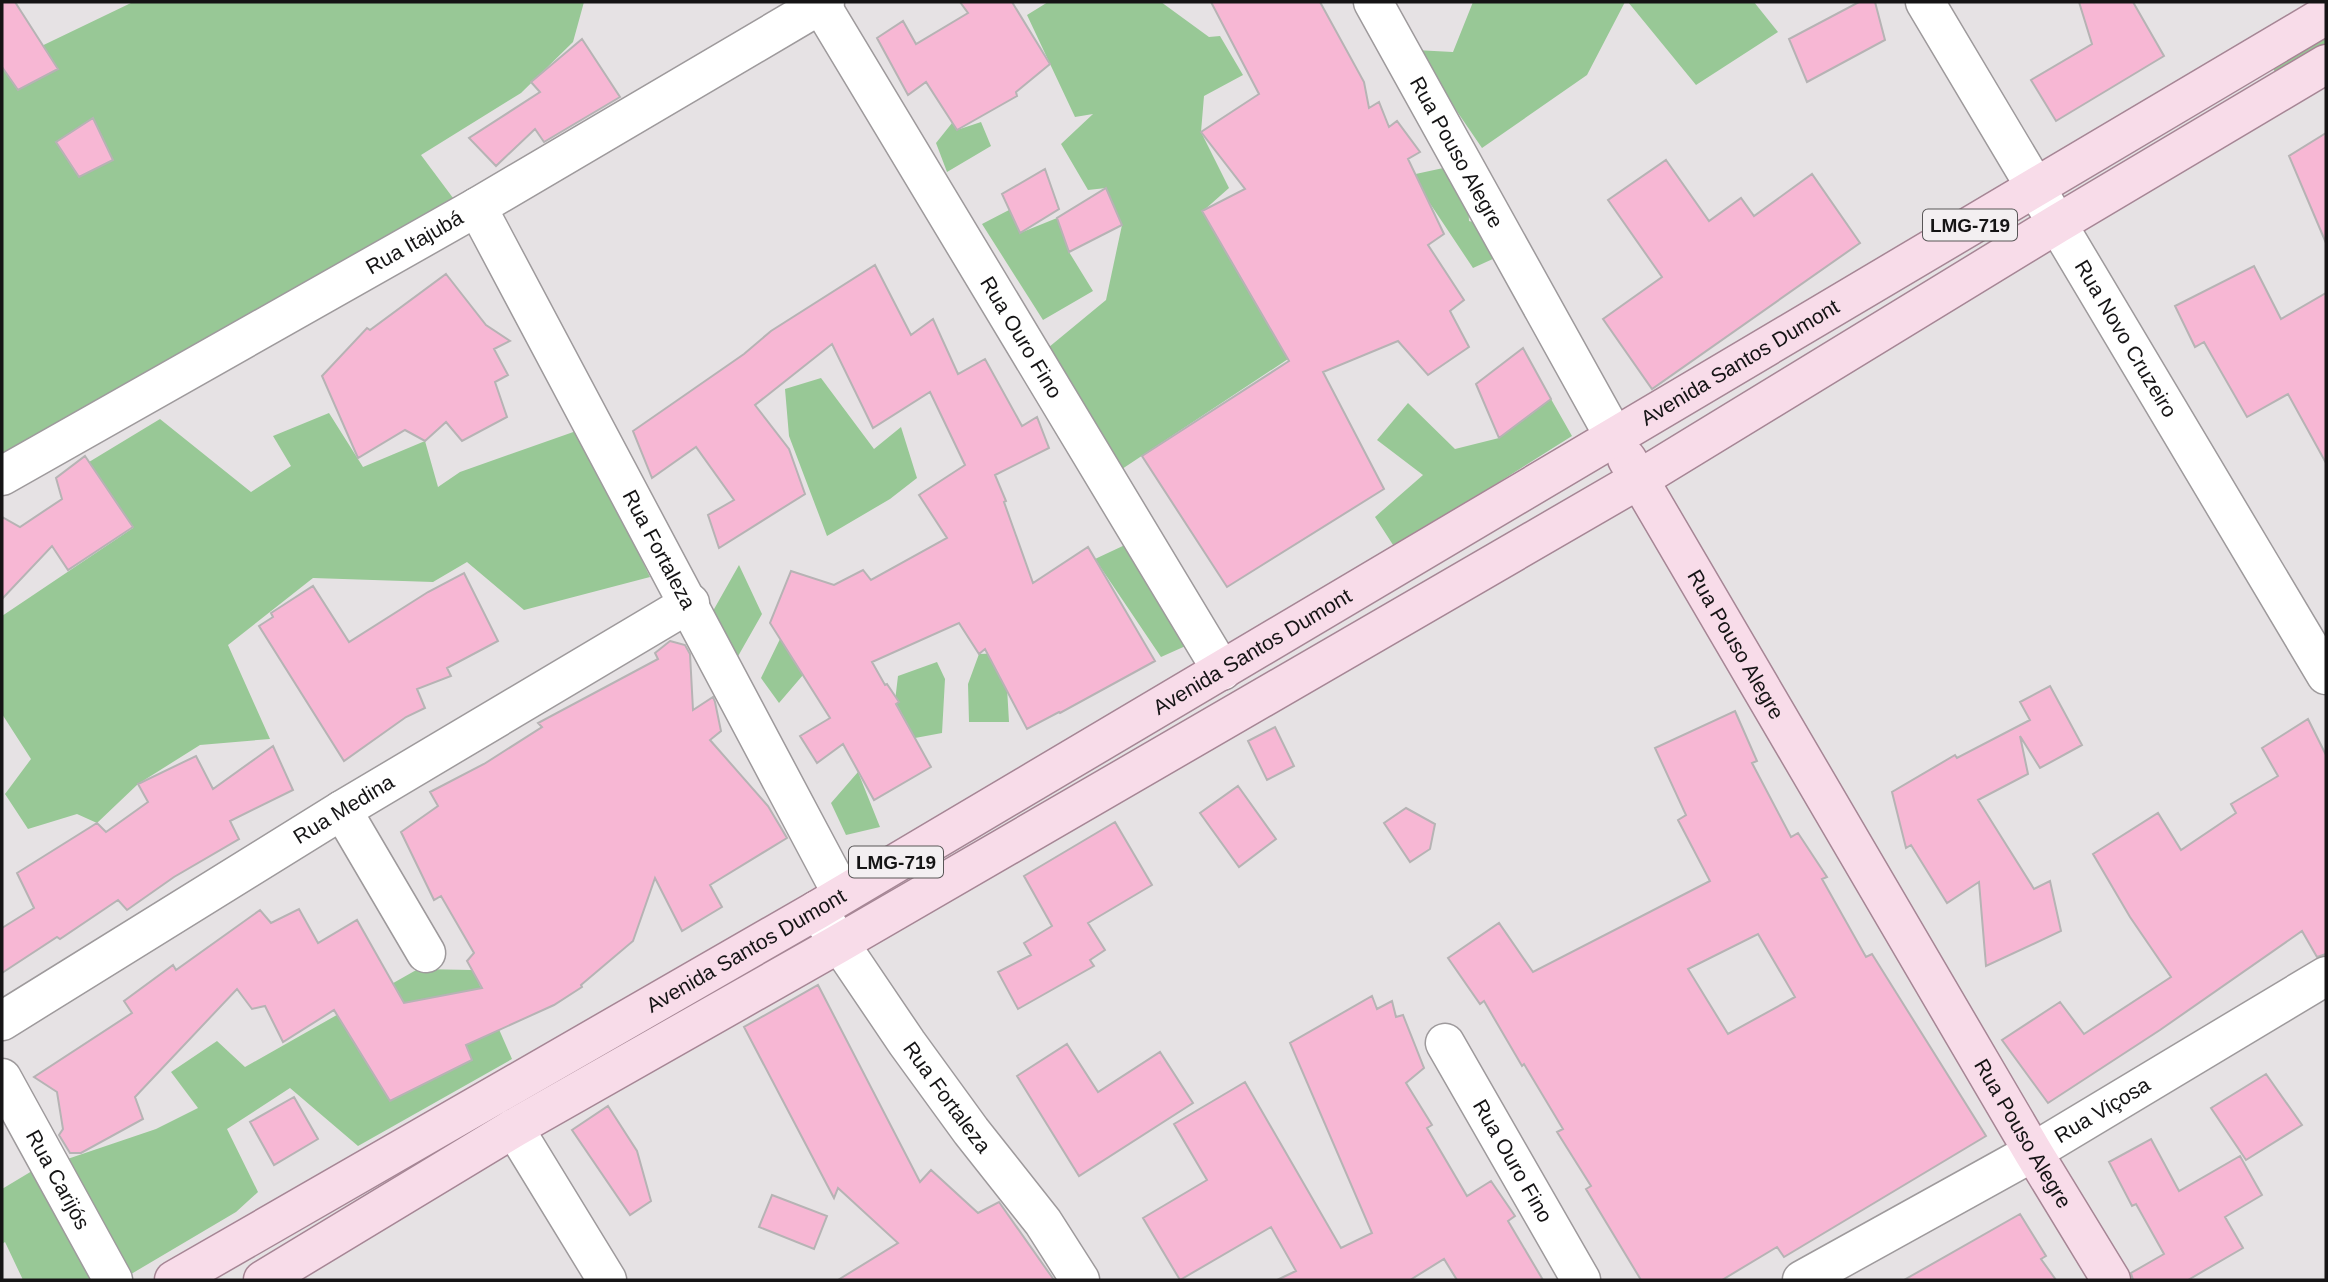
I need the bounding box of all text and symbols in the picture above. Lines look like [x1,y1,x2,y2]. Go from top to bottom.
street label: Rua Pouso Alegre [1406,73,1508,232]
street label: Rua Itajubá [362,205,467,278]
road number: LMG-719 [1923,210,2017,241]
street label: Rua Novo Cruzeiro [2070,256,2182,421]
street label: Rua Ouro Fino [976,272,1067,402]
street label: Avenida Santos Dumont [1637,294,1843,430]
street label: Rua Fortaleza [618,486,701,613]
street label: Rua Pouso Alegre [1683,565,1789,723]
street label: Avenida Santos Dumont [1149,584,1355,719]
street label: Rua Medina [289,770,398,848]
road number: LMG-719 [849,846,943,877]
street label: Avenida Santos Dumont [642,884,850,1017]
street label: Rua Fortaleza [899,1037,996,1157]
street label: Rua Pouso Alegre [1970,1055,2076,1212]
street label: Rua Viçosa [2050,1072,2154,1147]
street label: Rua Ouro Fino [1469,1095,1557,1226]
street label: Rua Carijós [22,1126,95,1233]

